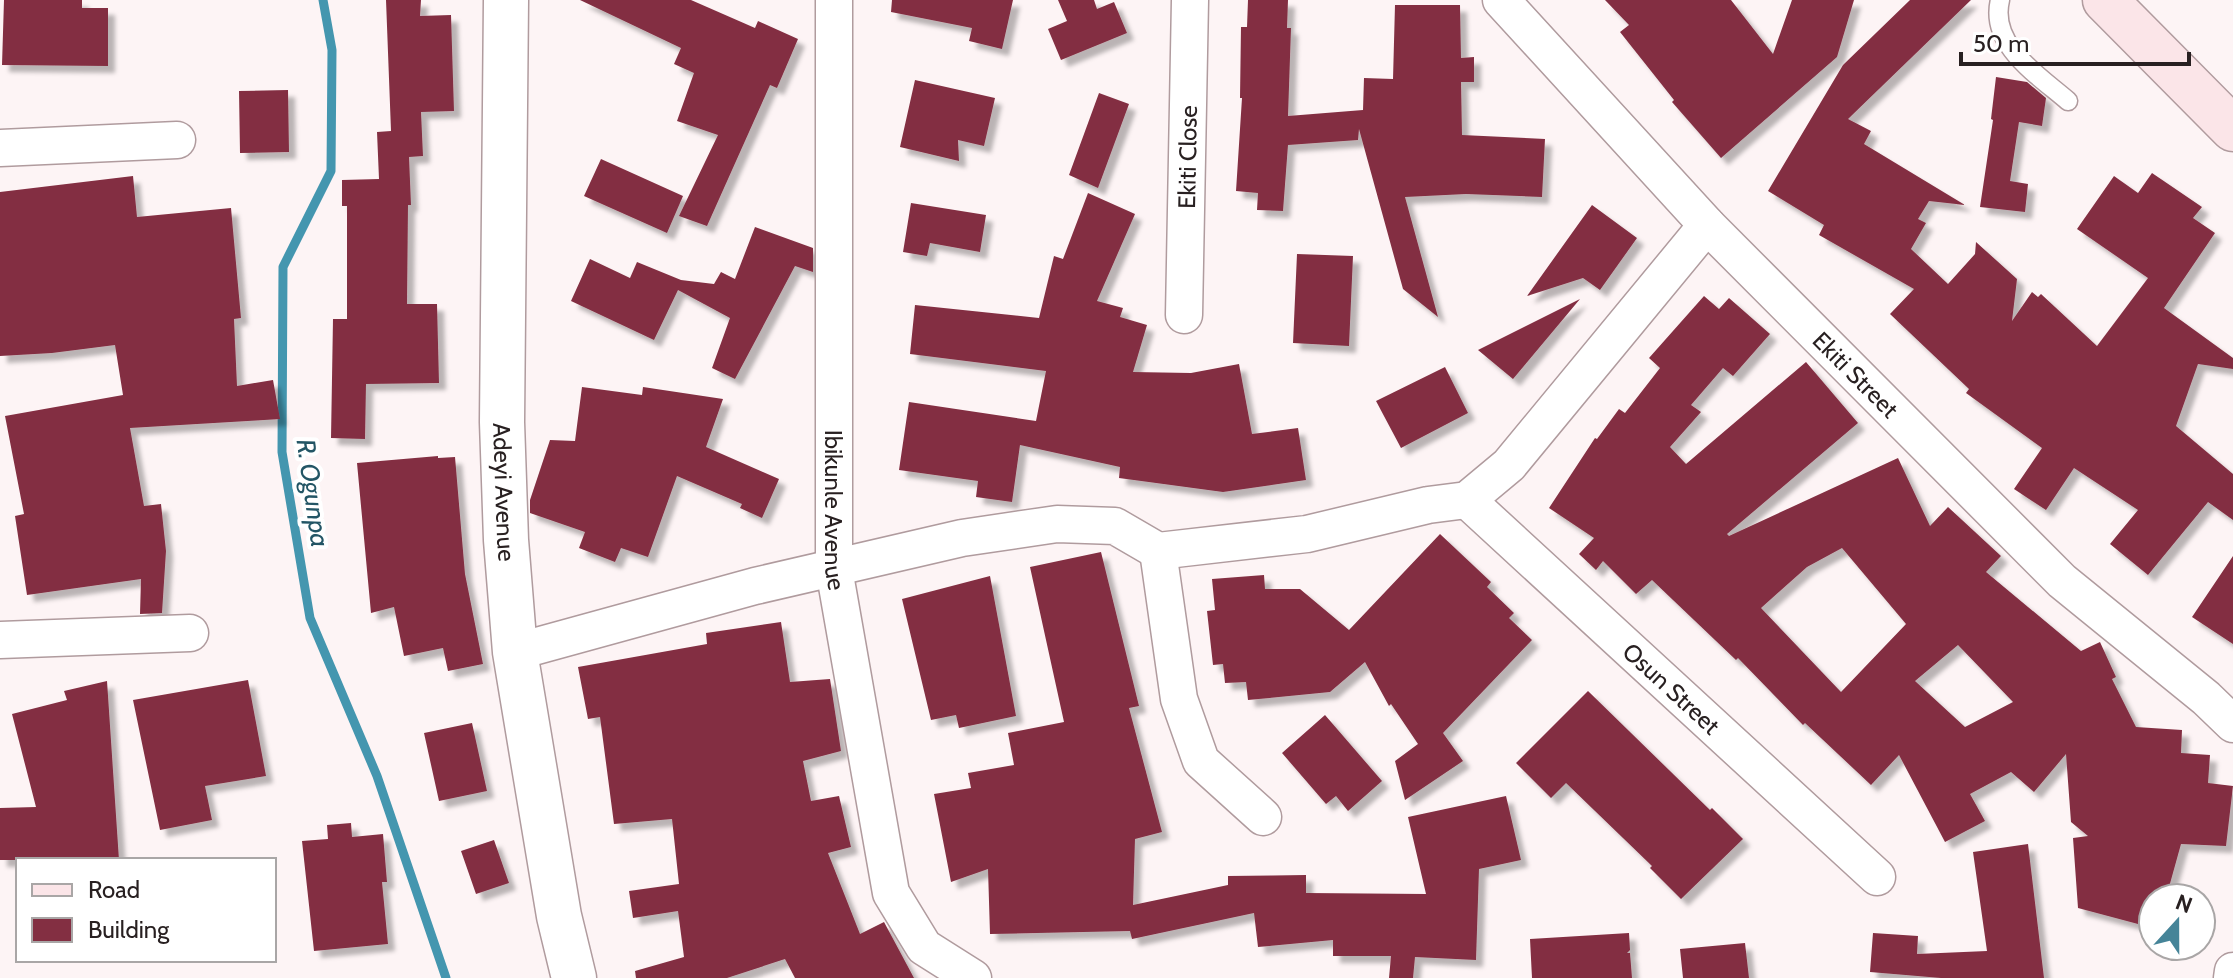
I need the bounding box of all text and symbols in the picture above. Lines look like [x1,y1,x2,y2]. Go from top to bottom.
scale bar [1961,16,2189,66]
text: 50 m [1973,29,2029,58]
street label: Ekiti Close [1172,105,1202,209]
street label: Ekiti Street [1807,325,1905,423]
street label: Adeyi Avenue [488,422,522,562]
street label: Ibikunle Avenue [819,430,852,592]
water label: R. Ogunpa [290,437,336,549]
street label: Osun Street [1617,636,1726,740]
legend [16,858,276,962]
text: Road [88,875,140,904]
north arrow [2137,882,2217,962]
text: N [2172,888,2196,919]
text: Building [88,915,170,944]

